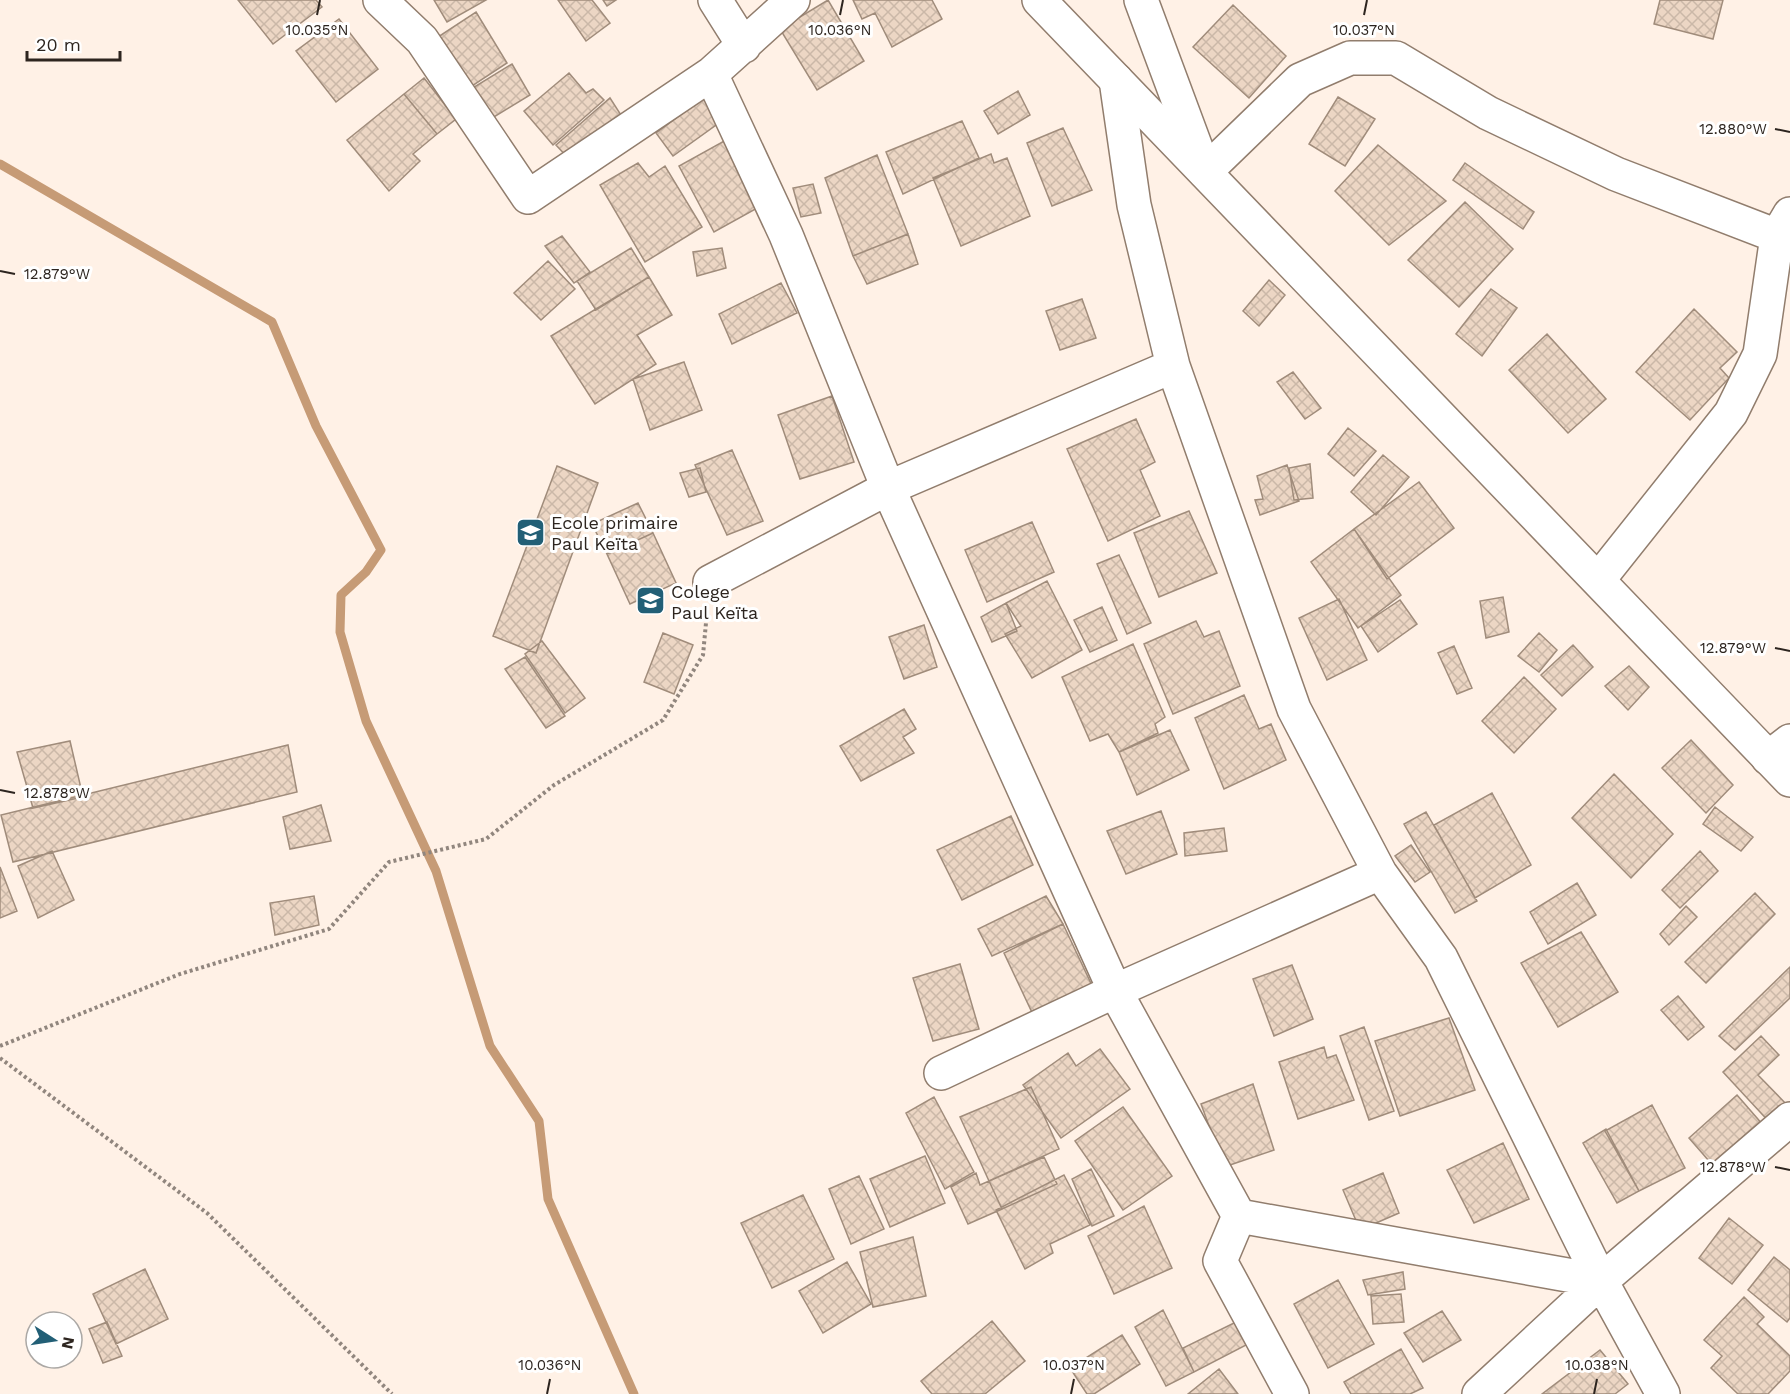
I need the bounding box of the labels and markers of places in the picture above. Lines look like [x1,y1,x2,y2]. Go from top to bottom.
place label: Ecole primaire Paul Keïta [551,512,678,554]
school or university icon: Ecole primaire Paul Keïta [514,516,546,548]
place label: Colege Paul Keïta [671,581,758,623]
school or university icon: Colege Paul Keïta [634,585,666,617]

